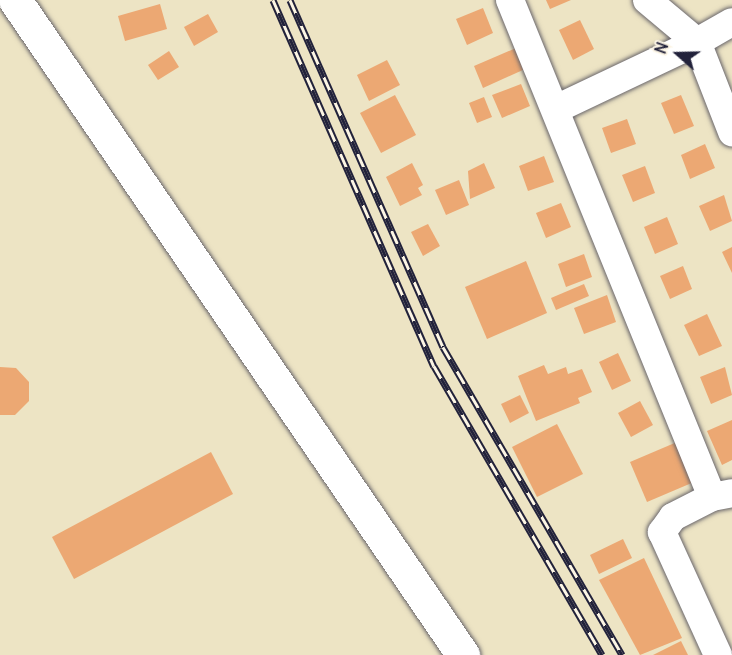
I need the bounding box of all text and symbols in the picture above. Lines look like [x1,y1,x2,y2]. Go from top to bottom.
north arrow [648,24,708,84]
text: N [650,39,672,56]

